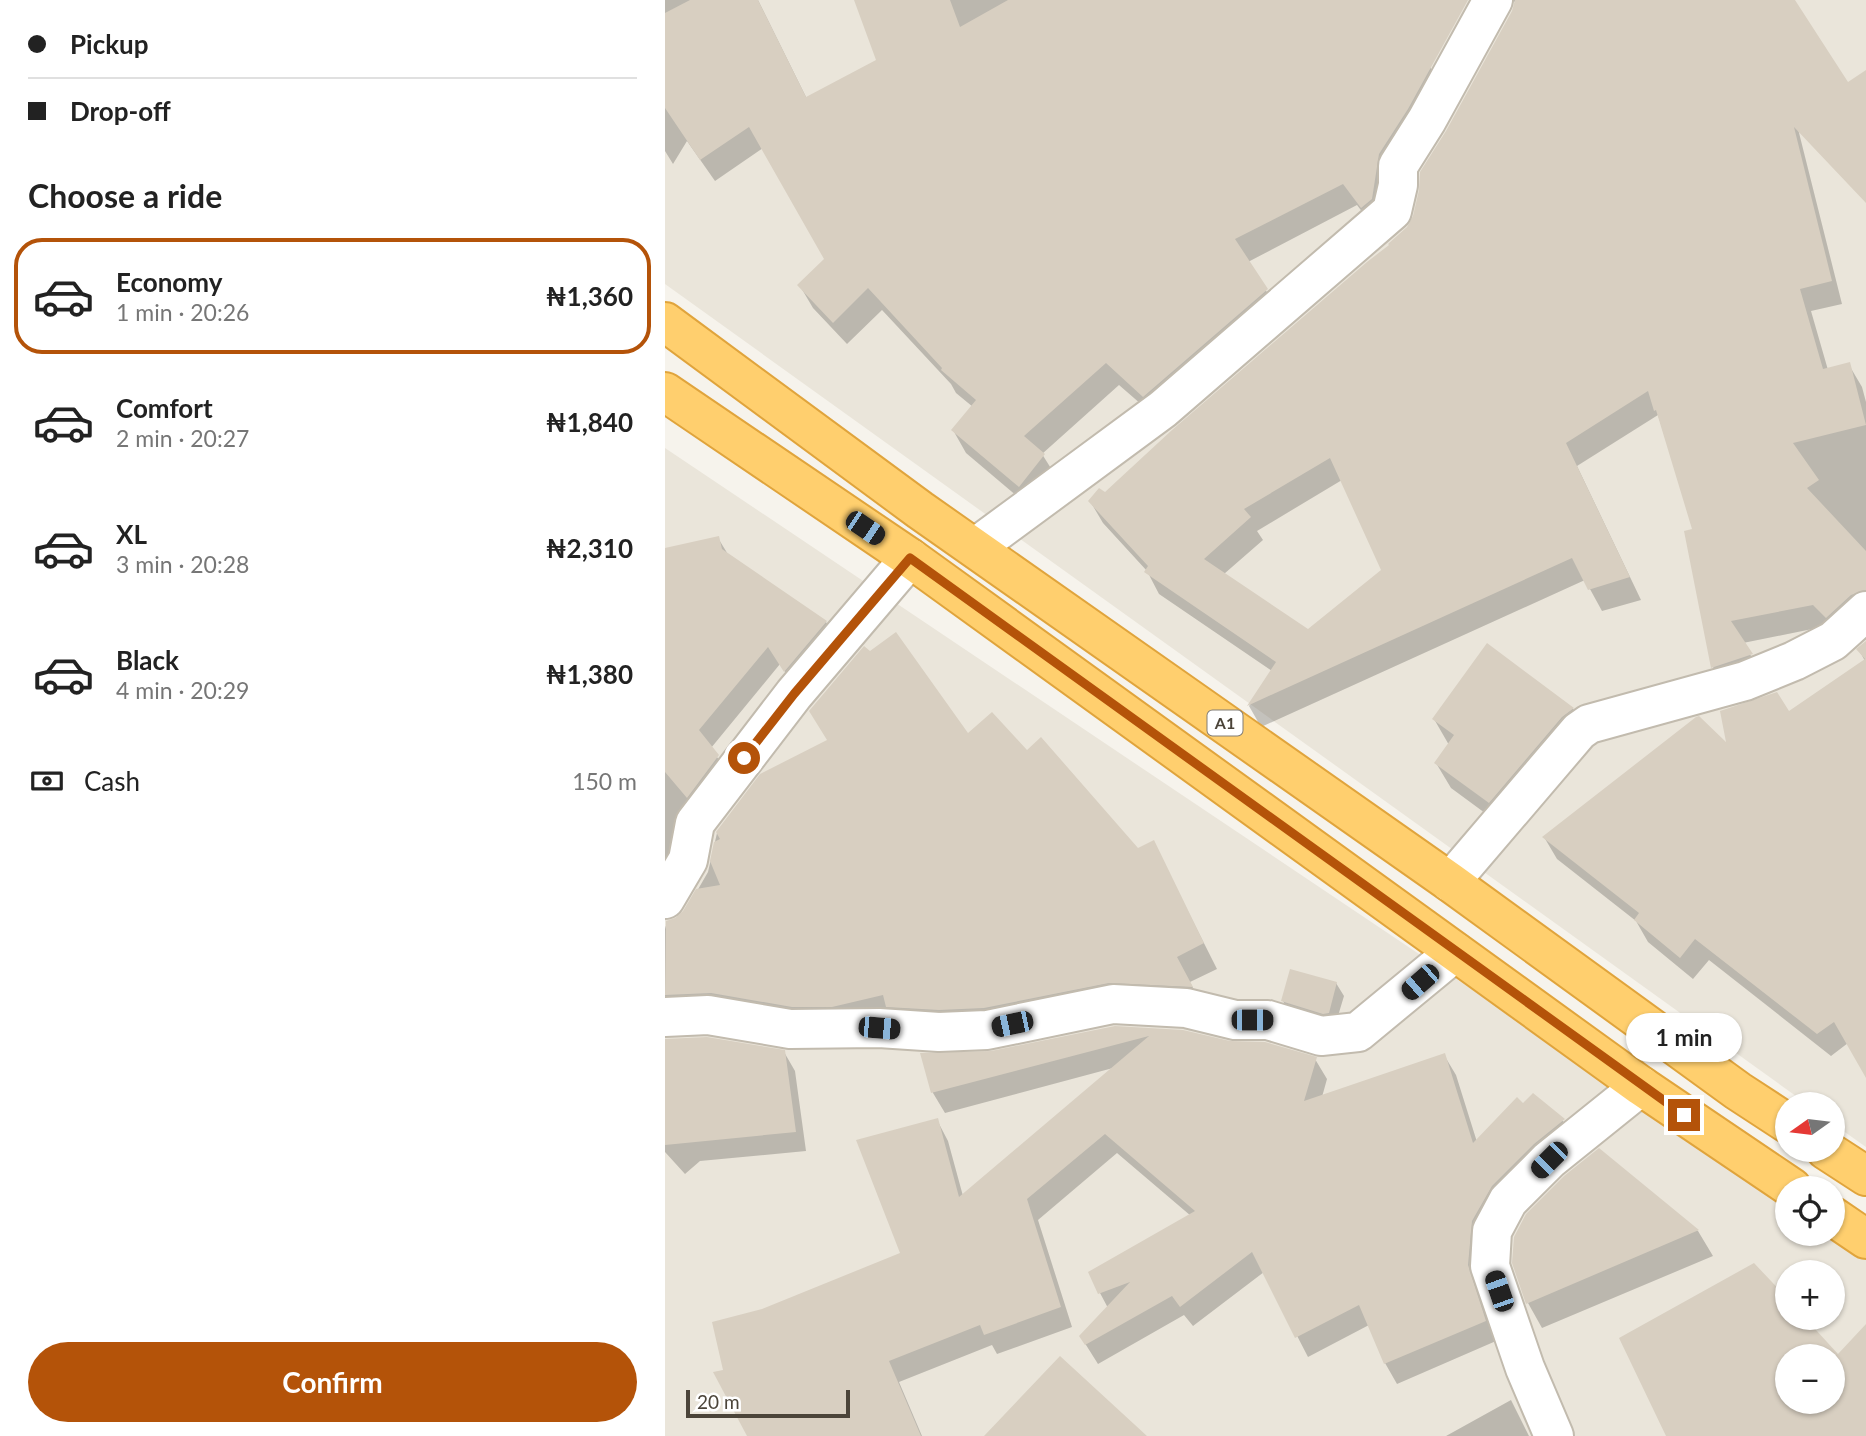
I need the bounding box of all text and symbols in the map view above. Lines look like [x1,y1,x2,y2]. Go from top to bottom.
text: Pickup [70,28,149,60]
text: Drop-off [70,95,171,127]
text: Choose a ride [28,176,222,215]
icon: car [32,265,95,328]
text: Economy [116,266,222,298]
text: ₦1,360 [546,280,633,312]
text: 1 min · 20:26 [116,298,249,326]
icon: car [32,391,95,454]
text: Comfort [116,392,213,424]
text: ₦1,840 [546,406,633,438]
text: 2 min · 20:27 [116,424,249,452]
car [842,508,889,548]
icon: car [32,517,95,580]
text: XL [116,518,147,550]
text: ₦2,310 [546,532,633,564]
text: 3 min · 20:28 [116,550,249,578]
icon: car [32,643,95,706]
text: Black [116,644,179,676]
text: ₦1,380 [546,658,633,690]
text: 4 min · 20:29 [116,676,249,704]
road number: A1 [1207,710,1243,736]
route start [728,742,760,774]
icon: cash [28,762,66,800]
text: Cash [84,765,140,797]
text: 150 m [572,767,637,795]
car [1398,960,1443,1004]
car [990,1009,1035,1039]
car [1232,1010,1274,1031]
callout: 1 min [1626,1014,1742,1062]
car [858,1016,901,1040]
text: 1 min [1655,1023,1713,1051]
north arrow [1775,1092,1845,1162]
map controls [1775,1092,1845,1414]
route end [1668,1099,1700,1131]
car [1527,1138,1572,1182]
button: locate [1775,1176,1845,1246]
button: + [1775,1260,1845,1330]
car [1483,1268,1516,1314]
button: Confirm [28,1342,637,1422]
button: − [1775,1344,1845,1414]
scale bar [686,1387,851,1419]
text: 20 m [697,1390,740,1413]

